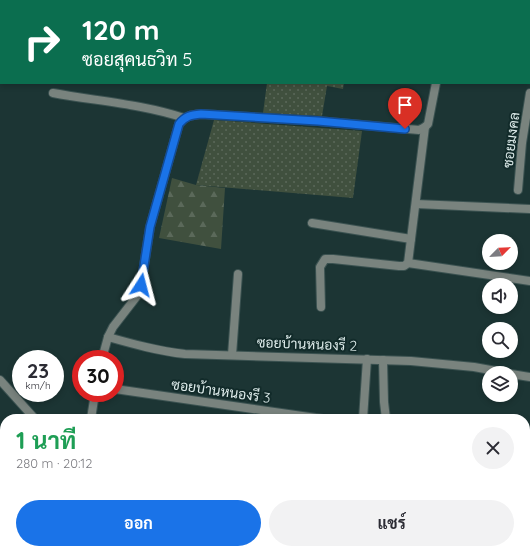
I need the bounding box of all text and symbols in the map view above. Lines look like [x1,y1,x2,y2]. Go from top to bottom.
text: 120 m [82,12,160,47]
icon: right [16,16,68,68]
text: ซอยสุคนธวิท 5 [82,48,192,71]
pin [388,88,422,129]
icon: arrive [394,94,416,116]
street label: ซอยมงคล [499,111,523,169]
north arrow [482,234,518,270]
map controls [482,234,518,402]
position arrow [120,264,162,306]
button: sound [482,278,518,314]
button: search [482,322,518,358]
street label: ซอยบ้านหนองรี 2 [257,333,358,355]
speed limit sign: 30 [72,350,124,402]
text: 23 [27,358,49,383]
button: layers [482,366,518,402]
street label: ซอยบ้านหนองรี 3 [170,375,272,407]
text: km/h [25,379,51,392]
text: 1 นาที [16,425,76,455]
button: close [472,427,514,469]
text: 280 m · 20:12 [16,455,92,471]
button: ออก [16,500,261,546]
button: แชร์ [269,500,514,546]

